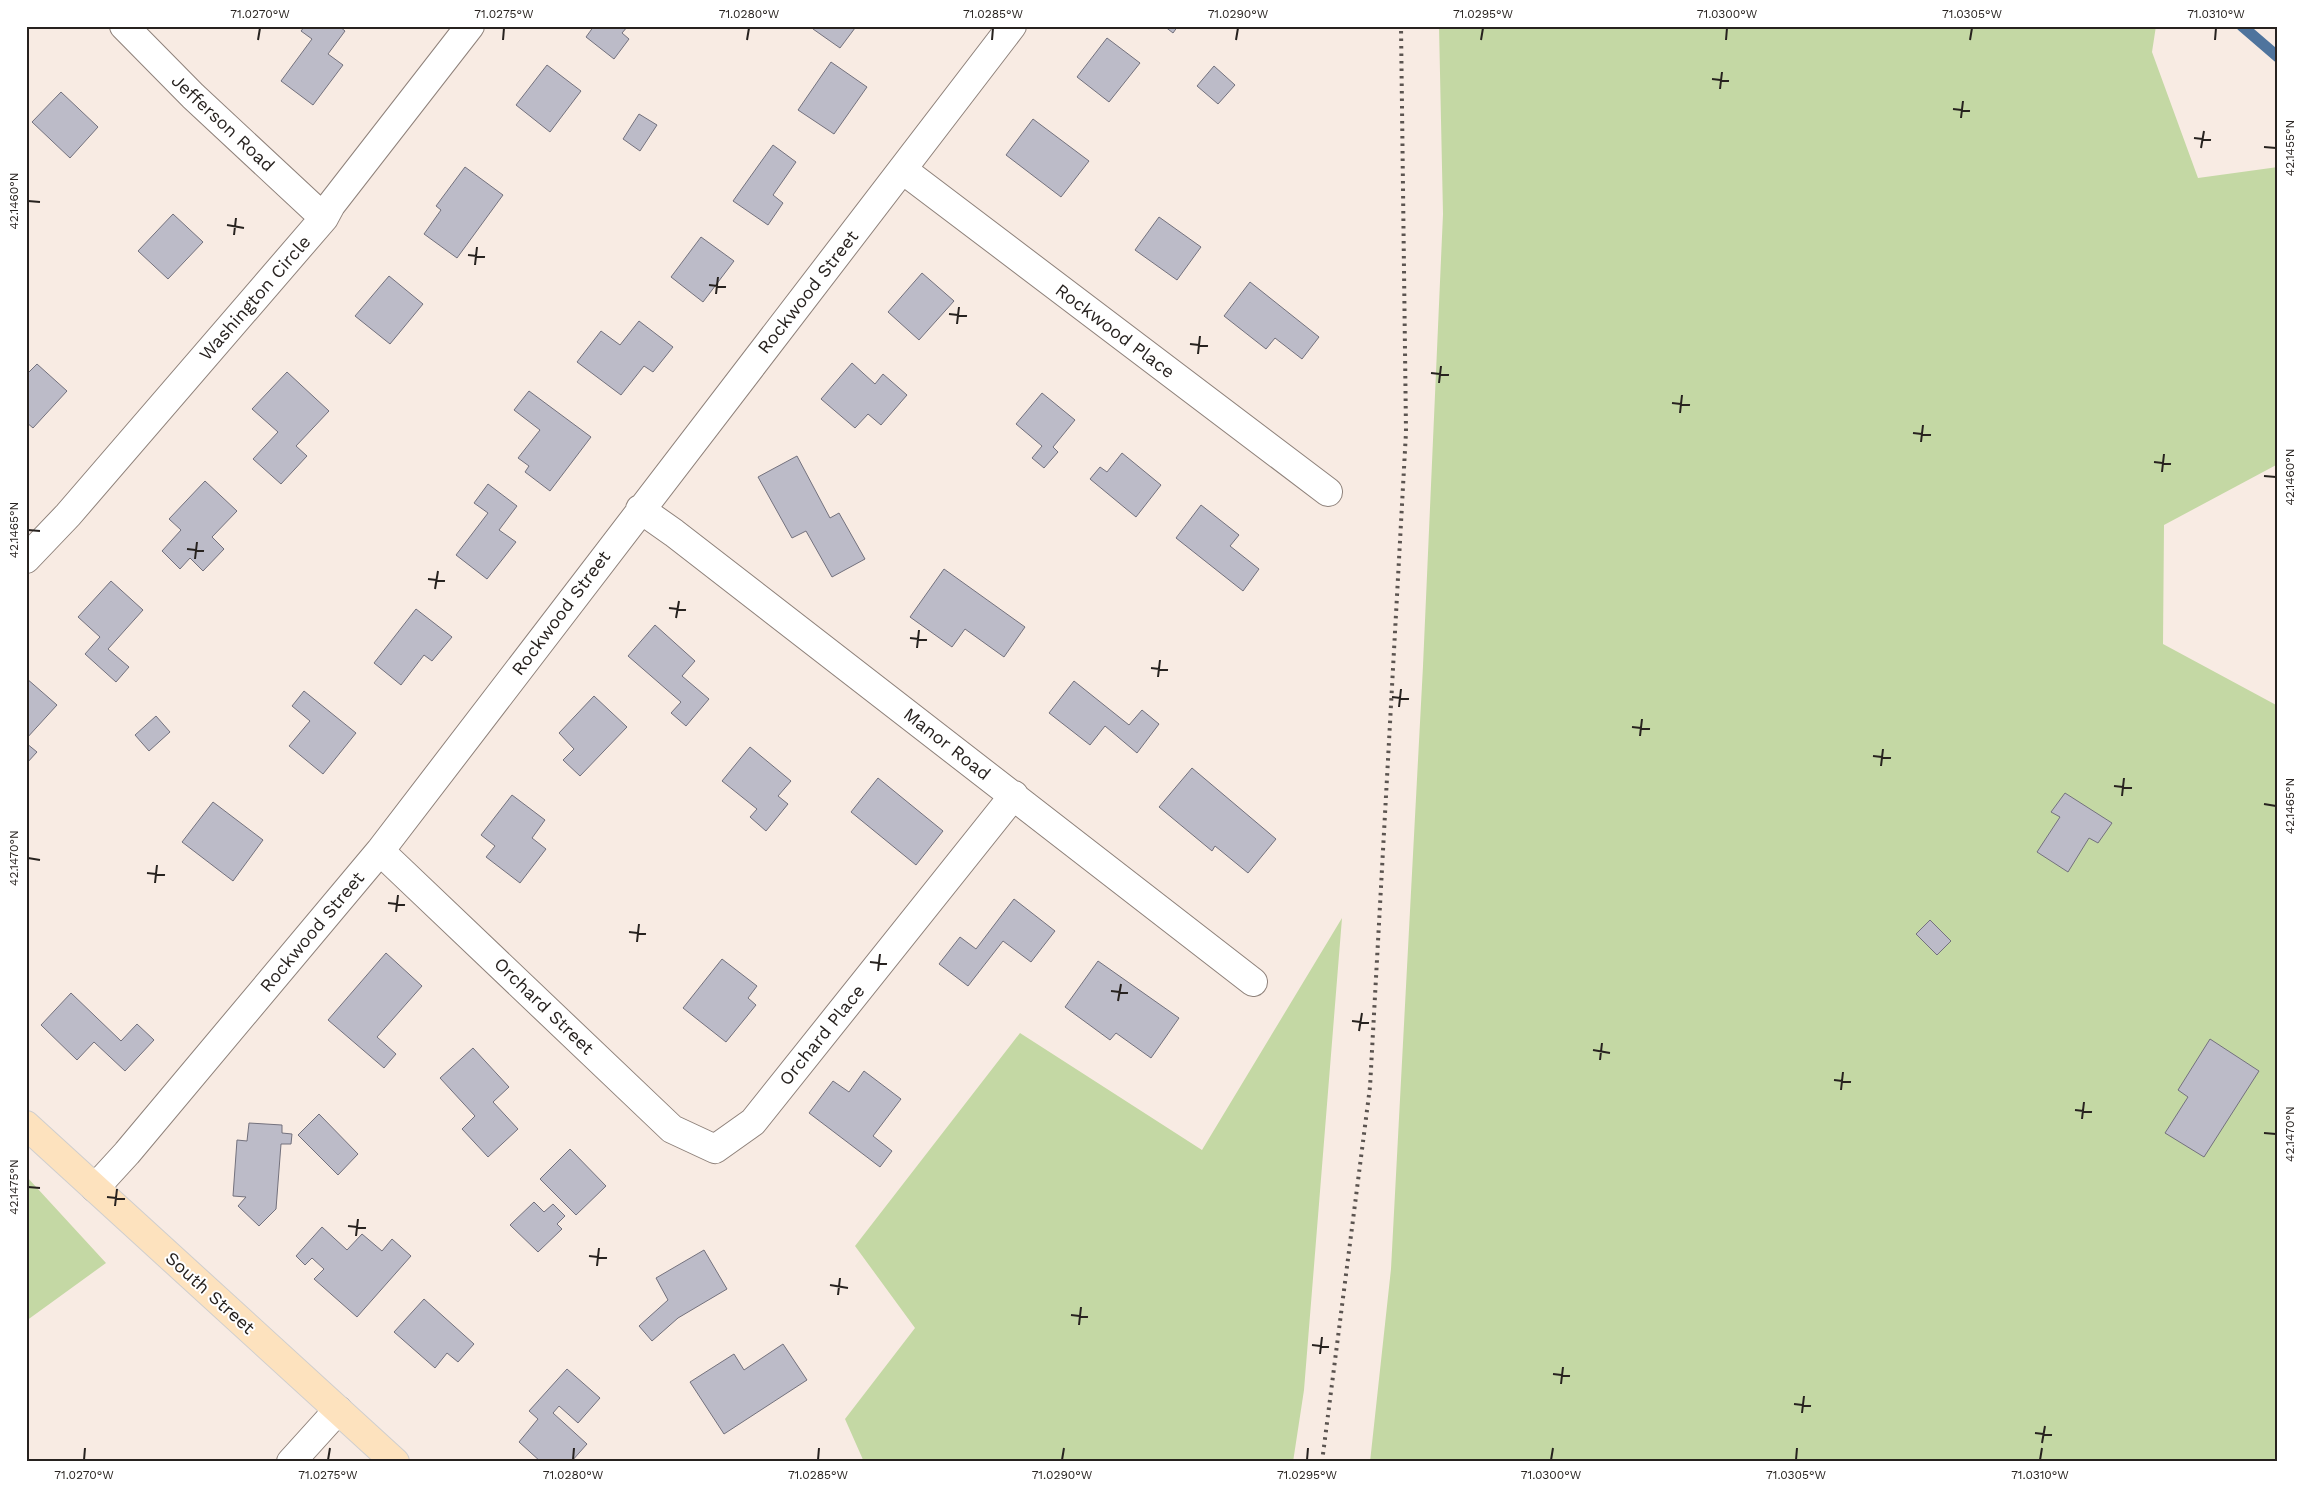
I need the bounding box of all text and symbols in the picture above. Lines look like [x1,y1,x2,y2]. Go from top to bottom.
text: 71.0270°W [230,7,290,21]
text: 71.0275°W [474,7,534,21]
text: 71.0280°W [719,7,780,21]
text: 71.0285°W [963,7,1024,21]
text: 71.0290°W [1208,7,1269,21]
text: 71.0295°W [1453,7,1514,21]
text: 71.0300°W [1697,7,1758,21]
text: 71.0305°W [1942,7,2002,21]
text: 71.0310°W [2187,7,2245,21]
street label: Jefferson Road [168,70,279,176]
text: 42.1455°N [2283,120,2297,176]
text: 42.1460°N [7,172,21,230]
street label: Rockwood Street [753,225,863,358]
street label: Washington Circle [195,231,315,364]
street label: Rockwood Place [1052,279,1179,382]
text: 42.1460°N [2283,448,2297,506]
text: 42.1465°N [7,502,21,558]
street label: Rockwood Street [507,546,615,679]
street label: Manor Road [900,703,995,784]
text: 42.1465°N [2283,778,2297,834]
text: 42.1470°N [7,830,21,886]
street label: Rockwood Street [255,867,368,996]
street label: Orchard Street [490,953,599,1059]
street label: Orchard Place [775,980,869,1089]
text: 42.1470°N [2283,1106,2297,1162]
text: 42.1475°N [7,1159,21,1215]
street label: South Street [162,1247,259,1338]
text: 71.0270°W [54,1468,114,1482]
text: 71.0275°W [298,1468,358,1482]
text: 71.0280°W [543,1468,604,1482]
text: 71.0285°W [788,1468,849,1482]
text: 71.0290°W [1032,1468,1093,1482]
text: 71.0295°W [1277,1468,1338,1482]
text: 71.0300°W [1521,1468,1582,1482]
text: 71.0305°W [1766,1468,1826,1482]
text: 71.0310°W [2011,1468,2069,1482]

